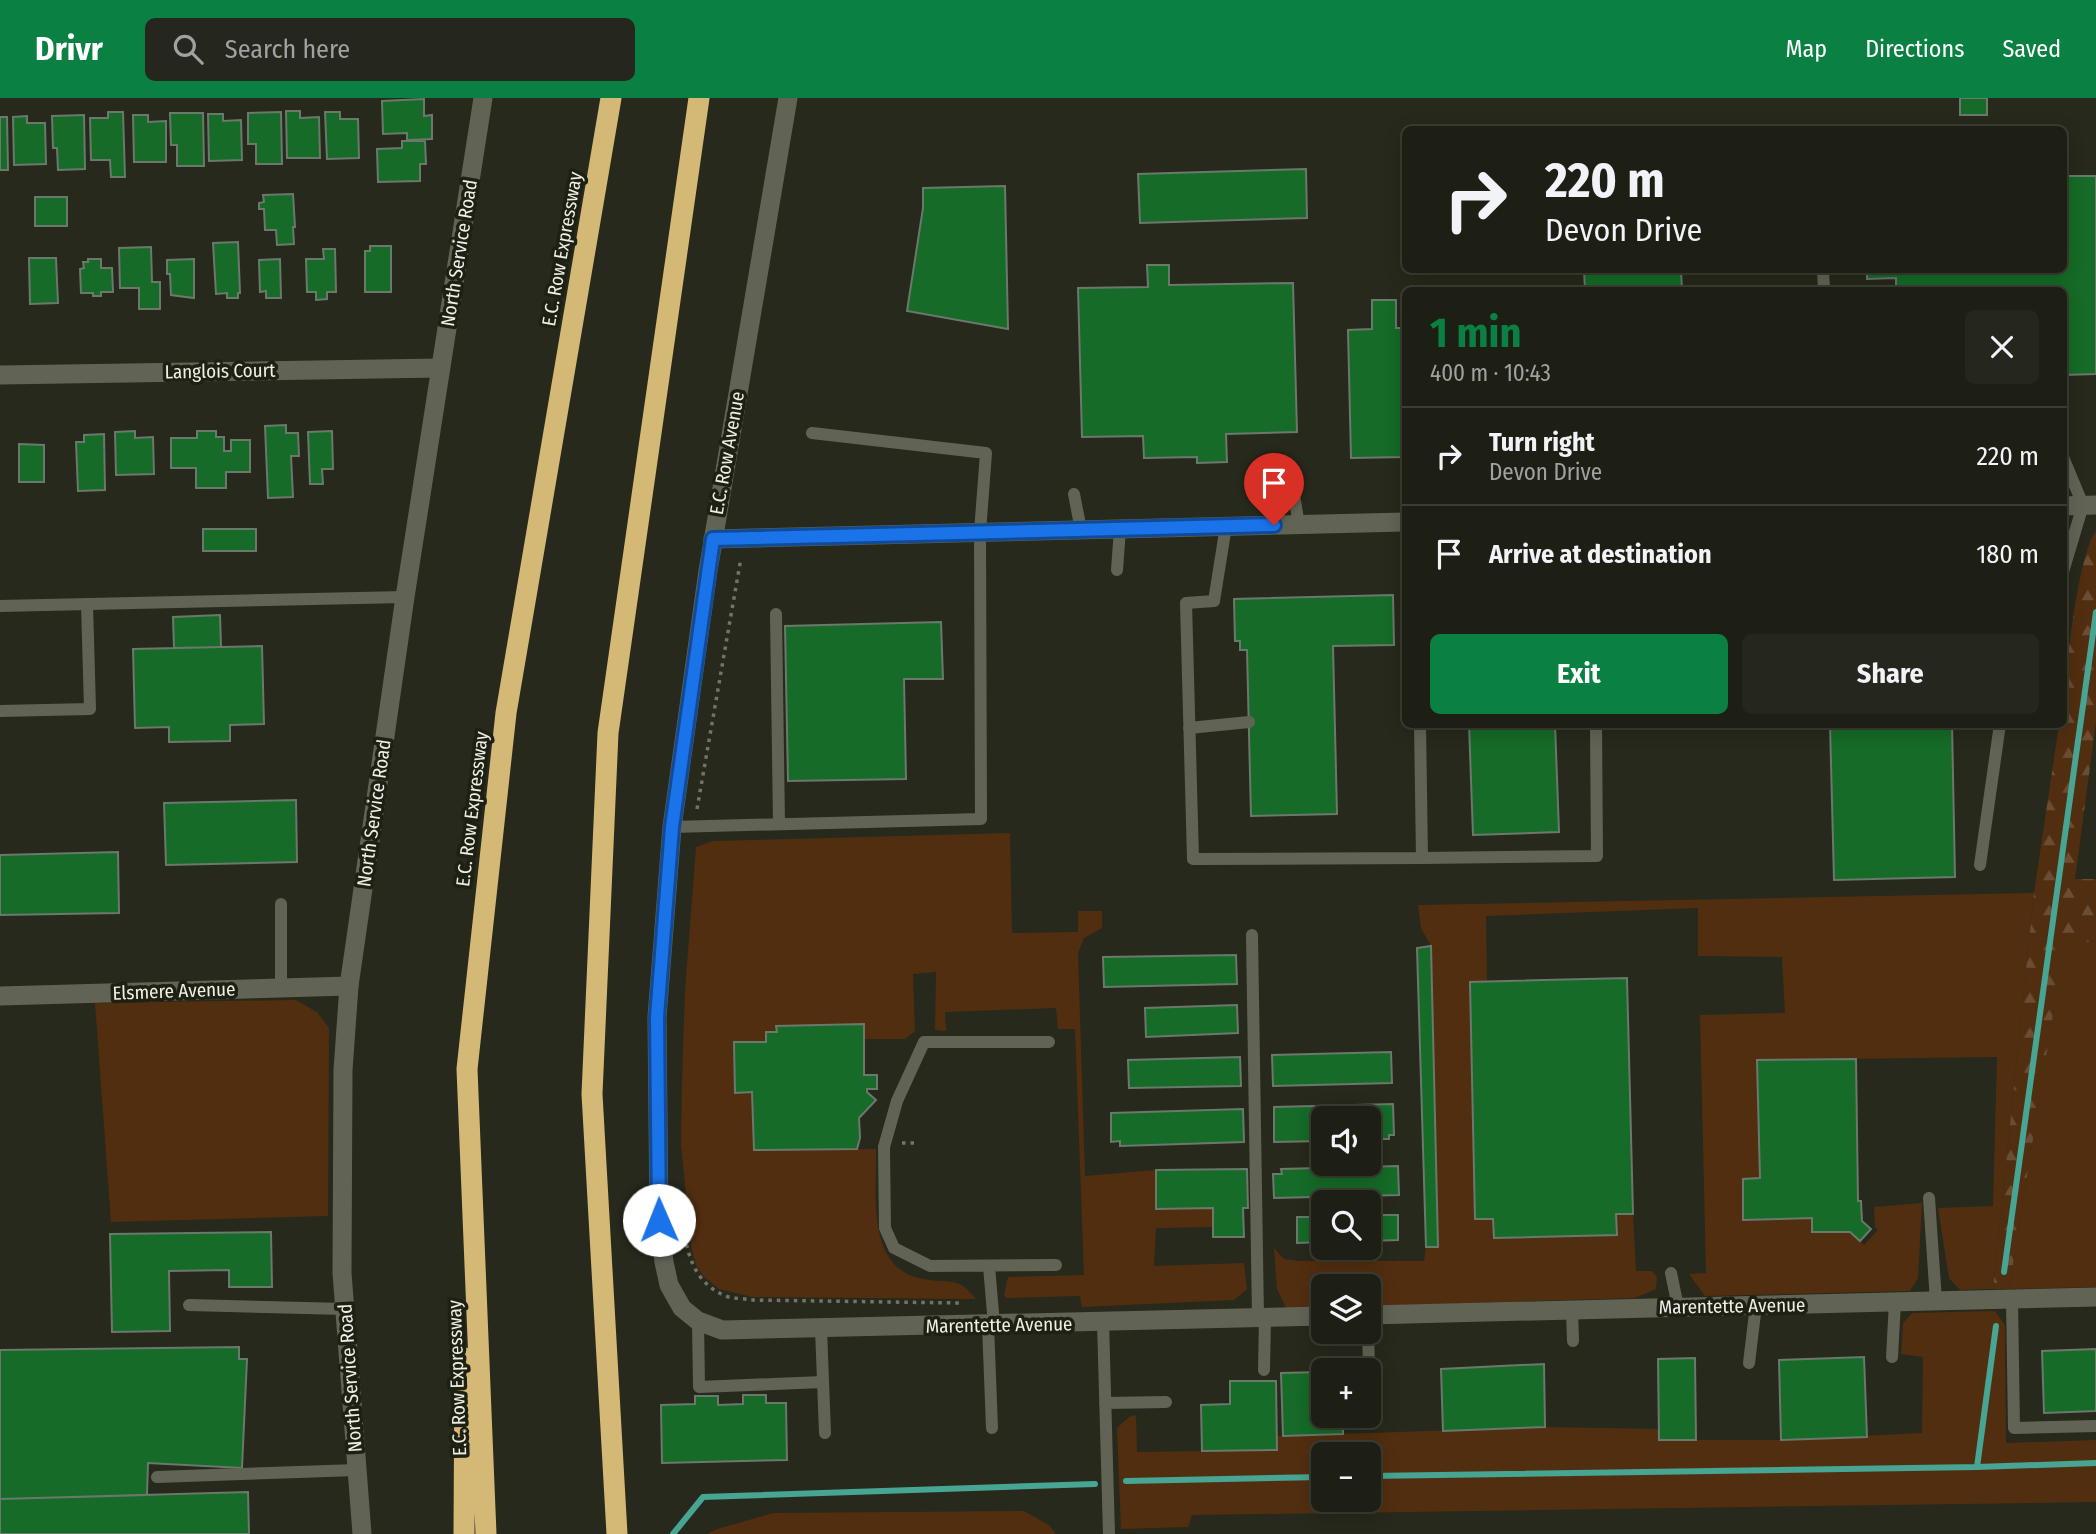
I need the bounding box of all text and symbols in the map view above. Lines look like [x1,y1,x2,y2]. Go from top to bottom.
search box [145,18,635,81]
text: Drivr [35,29,103,69]
icon: search [169,30,207,68]
text: Search here [225,34,350,65]
text: Map [1786,35,1827,63]
text: Directions [1865,35,1964,63]
text: Saved [2002,35,2061,63]
text: 220 m [1545,151,1665,210]
icon: right [1430,154,1521,245]
street label: E.C. Row Expressway [537,170,587,328]
street label: North Service Road [436,178,482,328]
text: Devon Drive [1545,211,1702,249]
text: 1 min [1430,308,1521,358]
button: close [1965,310,2039,384]
street label: Langlois Court [164,359,276,383]
text: 400 m · 10:43 [1430,359,1551,387]
street label: E.C. Row Avenue [705,390,749,516]
text: Turn right [1489,427,1595,458]
icon: right [1430,437,1468,475]
text: 220 m [1976,441,2039,472]
pin [1244,453,1304,525]
text: Devon Drive [1489,458,1602,486]
icon: arrive [1255,464,1293,502]
icon: arrive [1430,535,1468,573]
text: Arrive at destination [1489,539,1712,570]
text: 180 m [1976,539,2039,570]
button: Exit [1430,634,1728,714]
button: Share [1742,634,2039,714]
street label: E.C. Row Expressway [451,730,493,888]
street label: North Service Road [352,738,396,888]
street label: Elsmere Avenue [112,977,236,1005]
map controls [1311,1106,1381,1512]
button: sound [1311,1106,1381,1176]
position arrow [622,1183,696,1257]
button: search [1311,1190,1381,1260]
button: layers [1311,1274,1381,1344]
street label: Marentette Avenue [1658,1293,1806,1319]
street label: E.C. Row Expressway [443,1299,471,1456]
street label: North Service Road [333,1303,367,1453]
street label: Marentette Avenue [925,1312,1073,1338]
button: + [1311,1358,1381,1428]
button: − [1311,1442,1381,1512]

